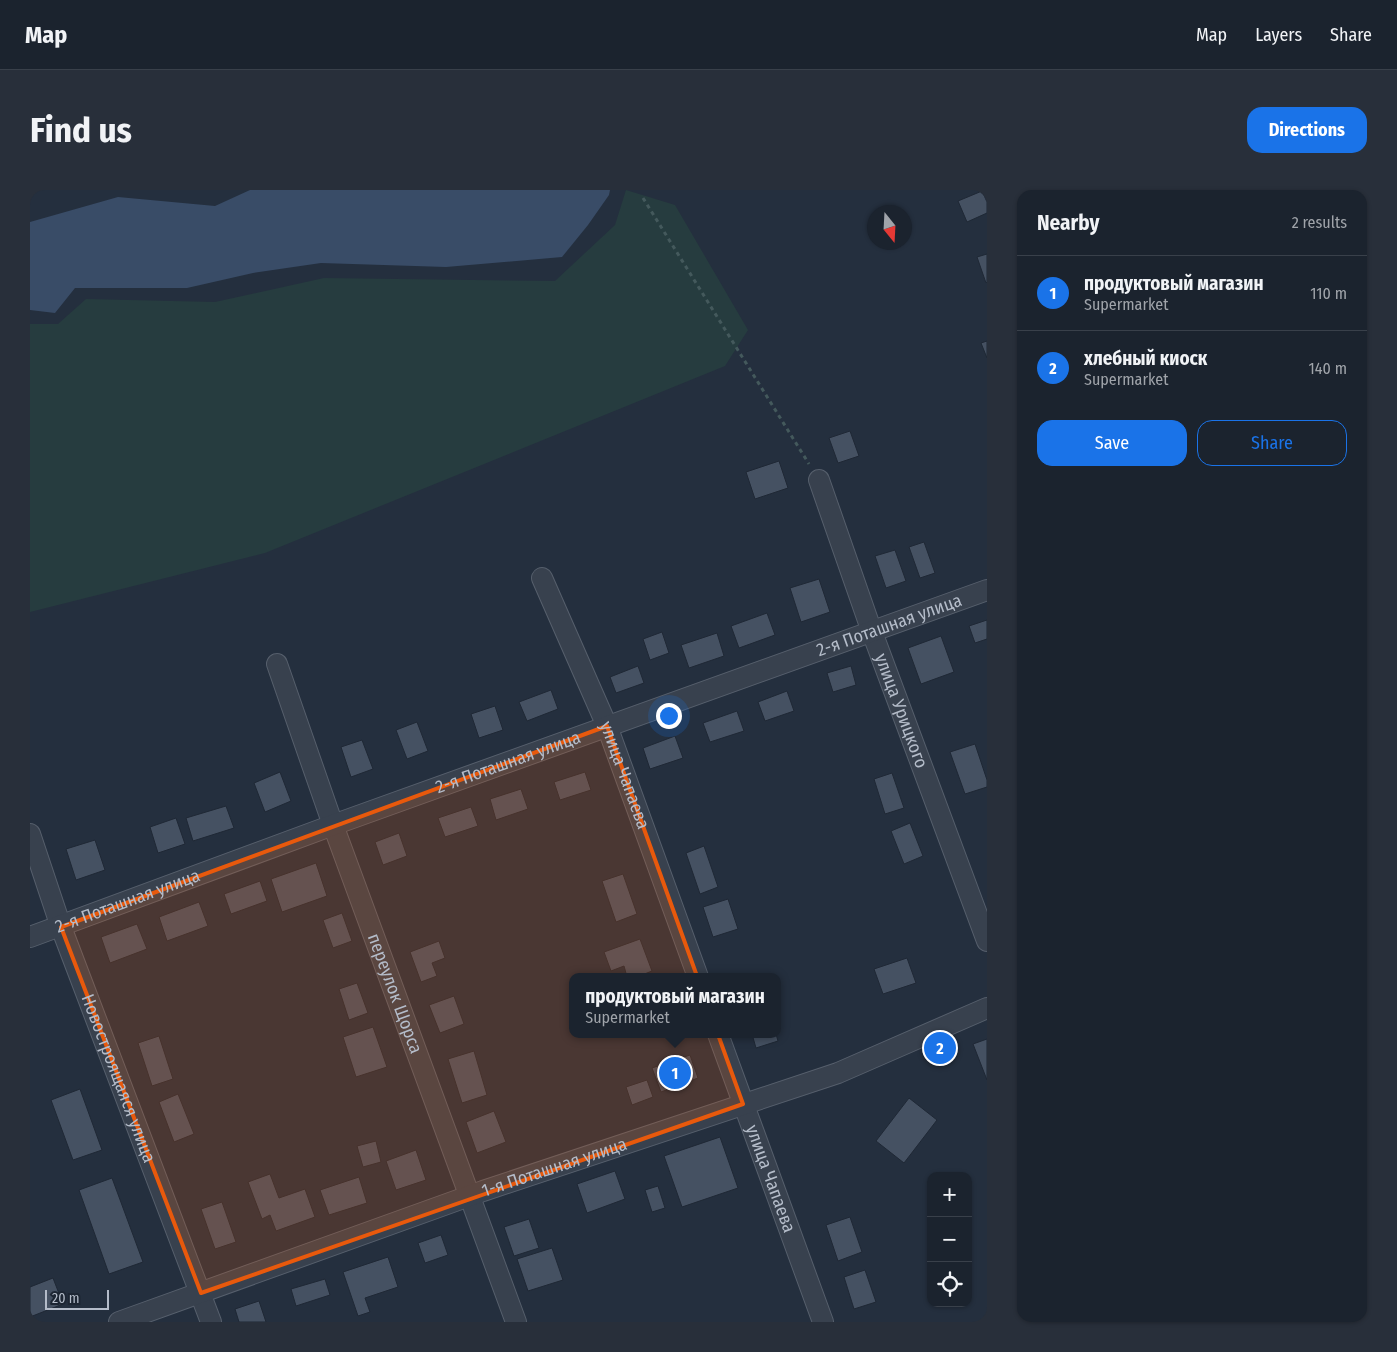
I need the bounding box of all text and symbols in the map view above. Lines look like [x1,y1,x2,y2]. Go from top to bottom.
text: Map [25,21,67,49]
text: Map [1196,24,1227,46]
text: Layers [1255,24,1302,46]
text: Share [1330,24,1372,46]
button: Directions [1247,107,1367,153]
text: Find us [30,109,132,151]
north arrow [867,205,912,250]
text: Nearby [1037,210,1099,236]
text: 2 results [1292,213,1347,232]
text: продуктовый магазин [1084,272,1264,295]
text: 1 [1050,284,1056,303]
text: 110 m [1310,284,1347,303]
text: Supermarket [1084,295,1168,314]
text: хлебный киоск [1084,347,1207,370]
text: 2 [1049,359,1057,378]
text: 140 m [1309,359,1347,378]
text: Supermarket [1084,370,1168,389]
button: Save [1037,420,1187,466]
button: Share [1197,420,1347,466]
street label: 2-я Поташная улица [814,589,965,661]
street label: улица Урицкого [870,650,933,771]
your location [656,703,682,729]
street label: улица Чапаева [595,718,655,832]
street label: 2-я Поташная улица [432,726,584,798]
street label: 2-я Поташная улица [52,864,203,938]
street label: переулок Щорса [363,930,427,1057]
popup [569,973,781,1038]
text: продуктовый магазин [585,985,765,1008]
street label: Новостроящаяся улица [77,991,161,1166]
text: Supermarket [585,1008,670,1027]
pin: 2 [924,1029,956,1067]
pin: 1 [659,1054,691,1092]
street label: улица Чапаева [741,1122,801,1236]
street label: 1-я Поташная улица [479,1133,630,1202]
map controls [927,1172,972,1307]
button: + [927,1172,972,1217]
button: − [927,1217,972,1262]
button: locate [927,1262,972,1307]
scale bar [45,1287,109,1310]
text: 20 m [52,1290,80,1307]

